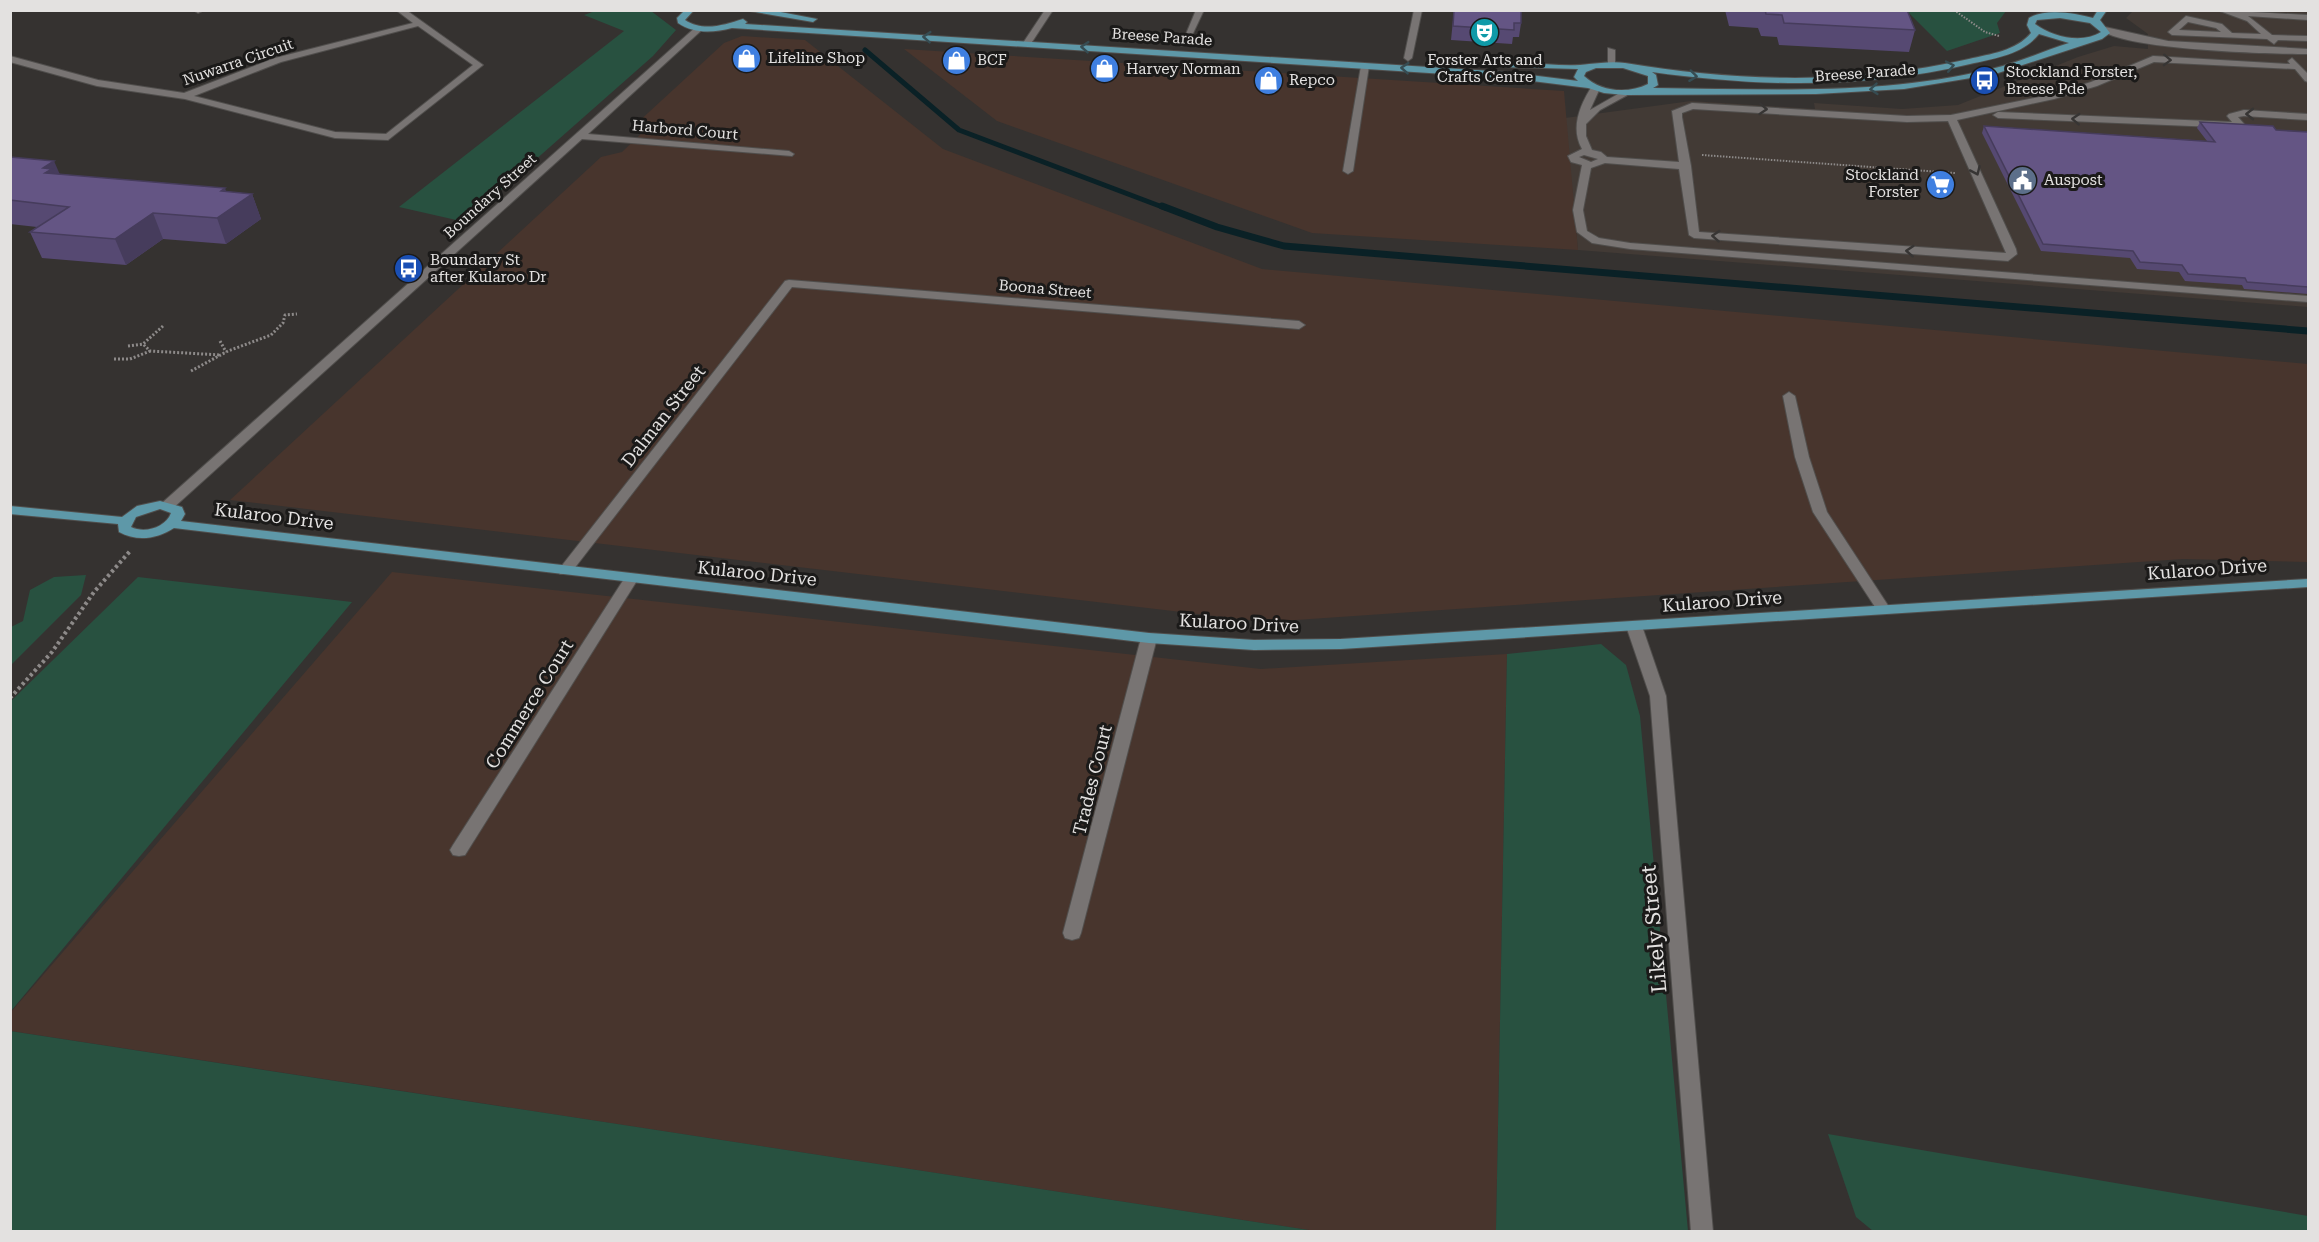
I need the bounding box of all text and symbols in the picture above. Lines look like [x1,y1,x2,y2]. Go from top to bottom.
theatre icon: Forster Arts and Crafts Centre [1469,17,1501,49]
street label: Breese Parade [1111,25,1213,49]
one-way arrow [922,31,931,44]
street label: Nuwarra Circuit [180,35,296,89]
one-way arrow [1080,41,1089,54]
shop icon: Lifeline Shop [731,42,763,74]
shop icon: BCF [940,44,972,76]
place label: Lifeline Shop [768,49,865,67]
place label: BCF [977,51,1007,69]
place label: Forster Arts and Crafts Centre [1427,51,1543,86]
shop icon: Harvey Norman [1089,53,1121,85]
one-way arrow [2163,53,2172,66]
place label: Harvey Norman [1126,60,1241,78]
one-way arrow [1944,60,1954,73]
street label: Breese Parade [1814,61,1916,85]
one-way arrow [1400,62,1409,75]
place label: Stockland Forster, Breese Pde [2006,63,2138,98]
shop icon: Repco [1252,64,1284,96]
bus stop icon: Stockland Forster, Breese Pde [1969,65,2001,97]
one-way arrow [1688,69,1697,81]
place label: Repco [1289,71,1335,89]
one-way arrow [1870,82,1879,95]
one-way arrow [1758,103,1767,116]
one-way arrow [2246,108,2255,120]
one-way arrow [2071,113,2080,126]
street label: Harbord Court [631,116,739,144]
street label: Boundary Street [440,149,540,242]
public building icon: Auspost [2007,164,2039,196]
one-way arrow [1968,165,1980,176]
place label: Stockland Forster [1845,166,1919,201]
supermarket icon: Stockland Forster [1924,168,1956,200]
place label: Auspost [2044,171,2103,189]
one-way arrow [1711,230,1720,243]
one-way arrow [1906,245,1915,258]
place label: Boundary St after Kularoo Dr [430,251,547,286]
bus stop icon: Boundary St after Kularoo Dr [393,253,425,285]
street label: Boona Street [998,276,1093,302]
street label: Dalman Street [617,361,709,471]
street label: Kularoo Drive [213,498,335,534]
street label: Kularoo Drive [2146,554,2268,584]
street label: Kularoo Drive [696,556,818,590]
street label: Kularoo Drive [1661,586,1783,616]
street label: Kularoo Drive [1179,609,1300,637]
street label: Commerce Court [481,635,577,772]
street label: Trades Court [1068,722,1116,837]
street label: Likely Street [1636,864,1672,994]

